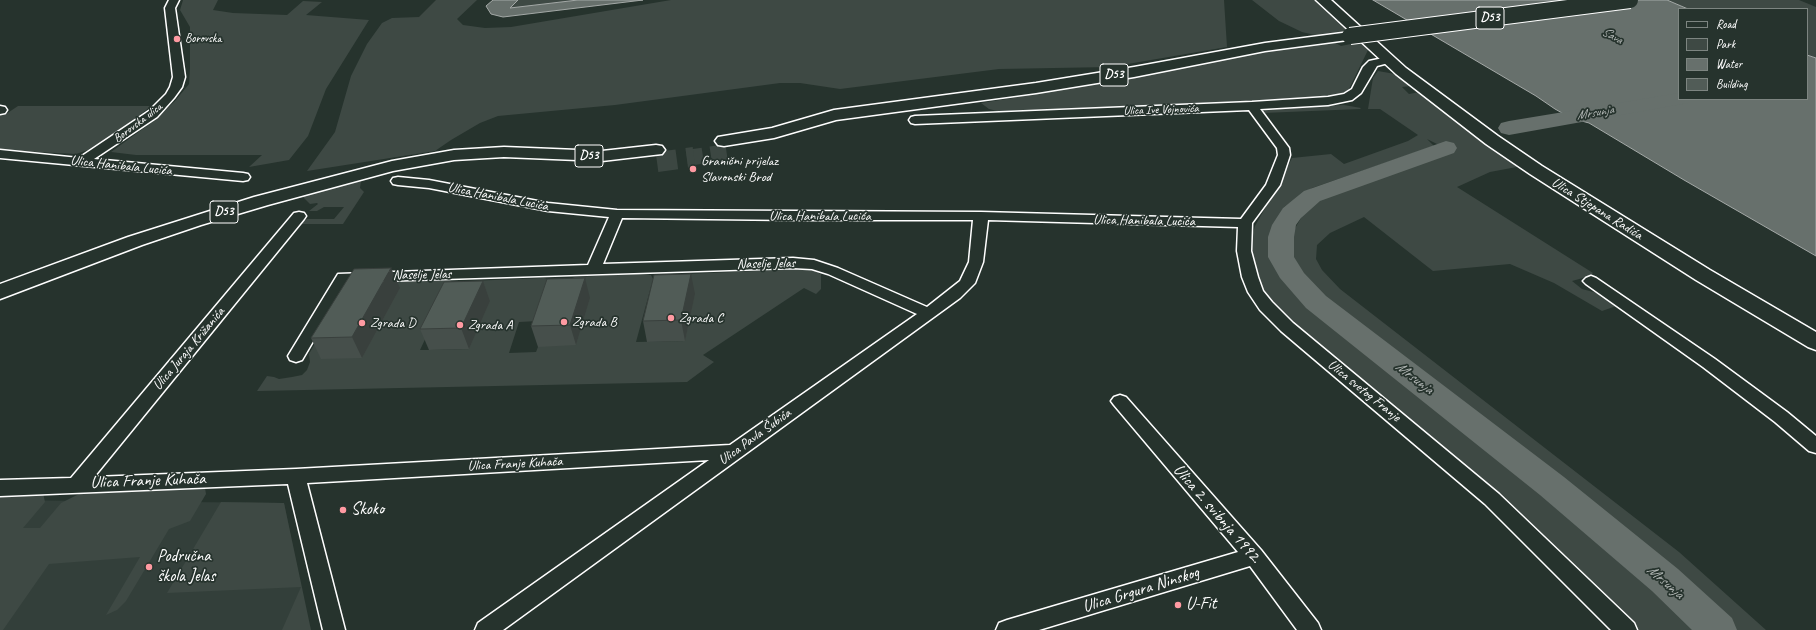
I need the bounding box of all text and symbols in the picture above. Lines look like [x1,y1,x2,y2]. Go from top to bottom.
road number: D53 [1476,7,1504,29]
legend [1678,8,1808,100]
text: Road [1716,16,1736,32]
water label: Sava [1599,24,1625,48]
place label: Borovska [185,32,221,46]
marker: Borovska [172,34,182,44]
text: Park [1716,36,1735,52]
text: Water [1716,56,1742,72]
road number: D53 [1100,64,1128,86]
text: Building [1716,76,1748,92]
street label: Borovska ulica [111,100,165,146]
street label: Ulica Ive Vojnovića [1123,101,1199,119]
water label: Mrsunja [1575,102,1615,124]
road number: D53 [575,145,603,167]
street label: Ulica Hanibala Lucića [69,152,173,180]
place label: Granični prijelaz Slavonski Brod [701,153,778,186]
marker: Granični prijelaz Slavonski Brod [688,164,698,174]
street label: Ulica Stjepana Radića [1548,174,1646,244]
street label: Ulica Hanibala Lucića [446,179,550,215]
road number: D53 [210,201,238,223]
street label: Ulica Hanibala Lucića [769,208,871,224]
street label: Ulica Hanibala Lucića [1093,212,1195,230]
street label: Naselje Jelas [737,255,795,273]
street label: Naselje Jelas [393,266,451,284]
street label: Ulica Juraja Križanića [149,304,229,394]
place label: Zgrada C [679,310,723,326]
marker: Zgrada C [666,313,676,323]
place label: Zgrada B [572,314,617,330]
place label: Zgrada D [370,315,415,331]
place label: Zgrada A [468,317,512,333]
marker: Zgrada B [559,317,569,327]
marker: Zgrada D [357,318,367,328]
marker: Zgrada A [455,320,465,330]
street label: Ulica svetog Franje [1324,356,1404,426]
water label: Mrsunja [1392,358,1436,398]
street label: Ulica Pavla Šubića [715,405,795,469]
street label: Ulica Franje Kuhača [467,453,563,475]
street label: Ulica 2. svibnja 1992. [1168,460,1266,568]
street label: Ulica Franje Kuhača [90,469,206,493]
place label: Skoko [351,500,384,520]
marker: Skoko [338,505,348,515]
place label: Područna škola Jelas [157,547,215,587]
water label: Mrsunja [1643,561,1687,603]
marker: Područna škola Jelas [144,562,154,572]
street label: Ulica Grgura Ninskog [1080,563,1202,617]
place label: U-Fit [1186,595,1216,615]
marker: U-Fit [1173,600,1183,610]

